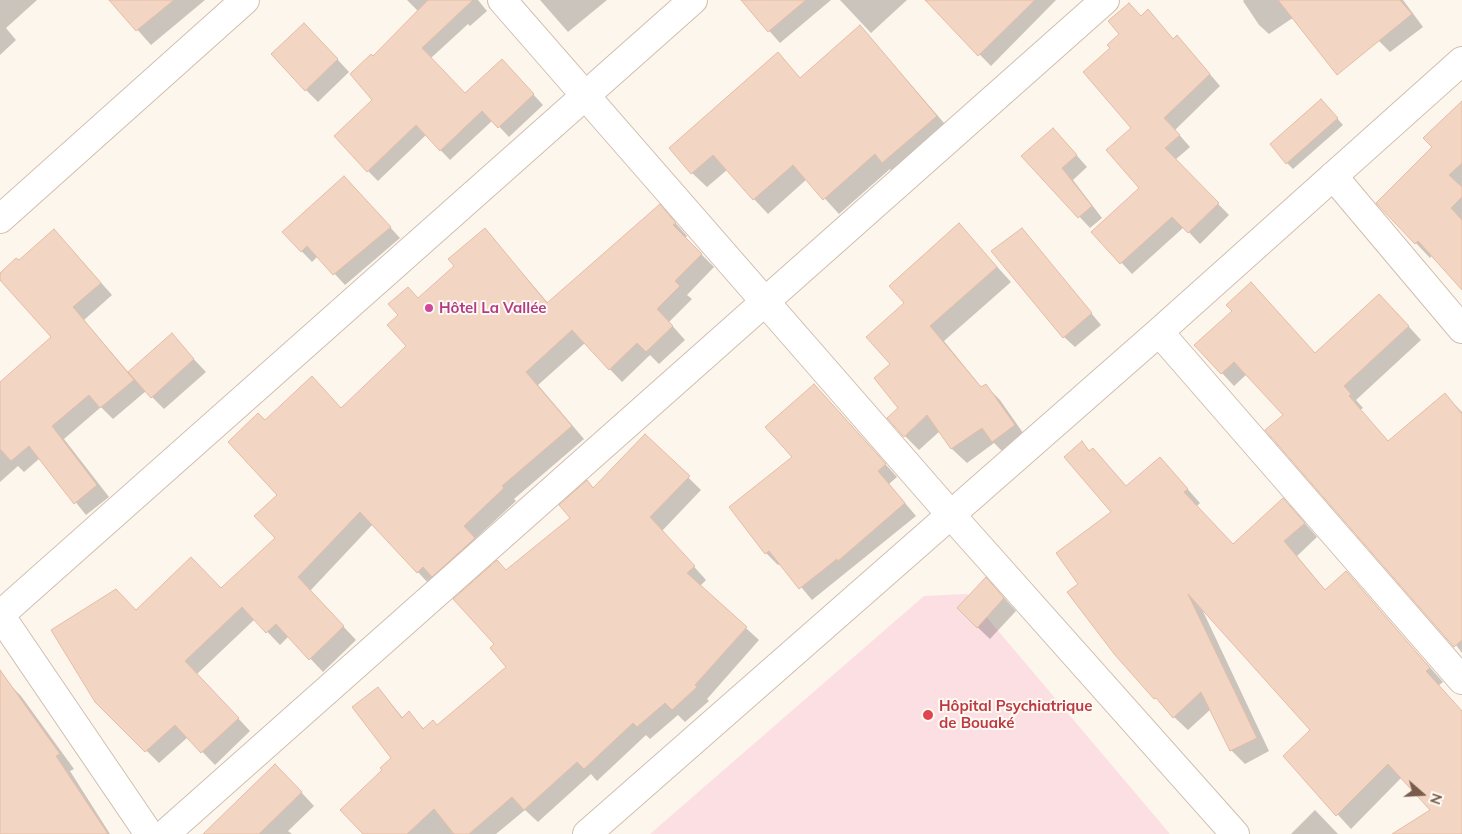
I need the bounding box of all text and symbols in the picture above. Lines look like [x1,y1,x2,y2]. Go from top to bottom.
place label: Hôtel La Vallée [439,299,547,317]
marker: Hôtel La Vallée [423,302,435,314]
place label: Hôpital Psychiatrique de Bouaké [939,697,1092,732]
marker: Hôpital Psychiatrique de Bouaké [921,708,935,722]
north arrow [1397,769,1447,819]
text: N [1426,791,1446,807]

